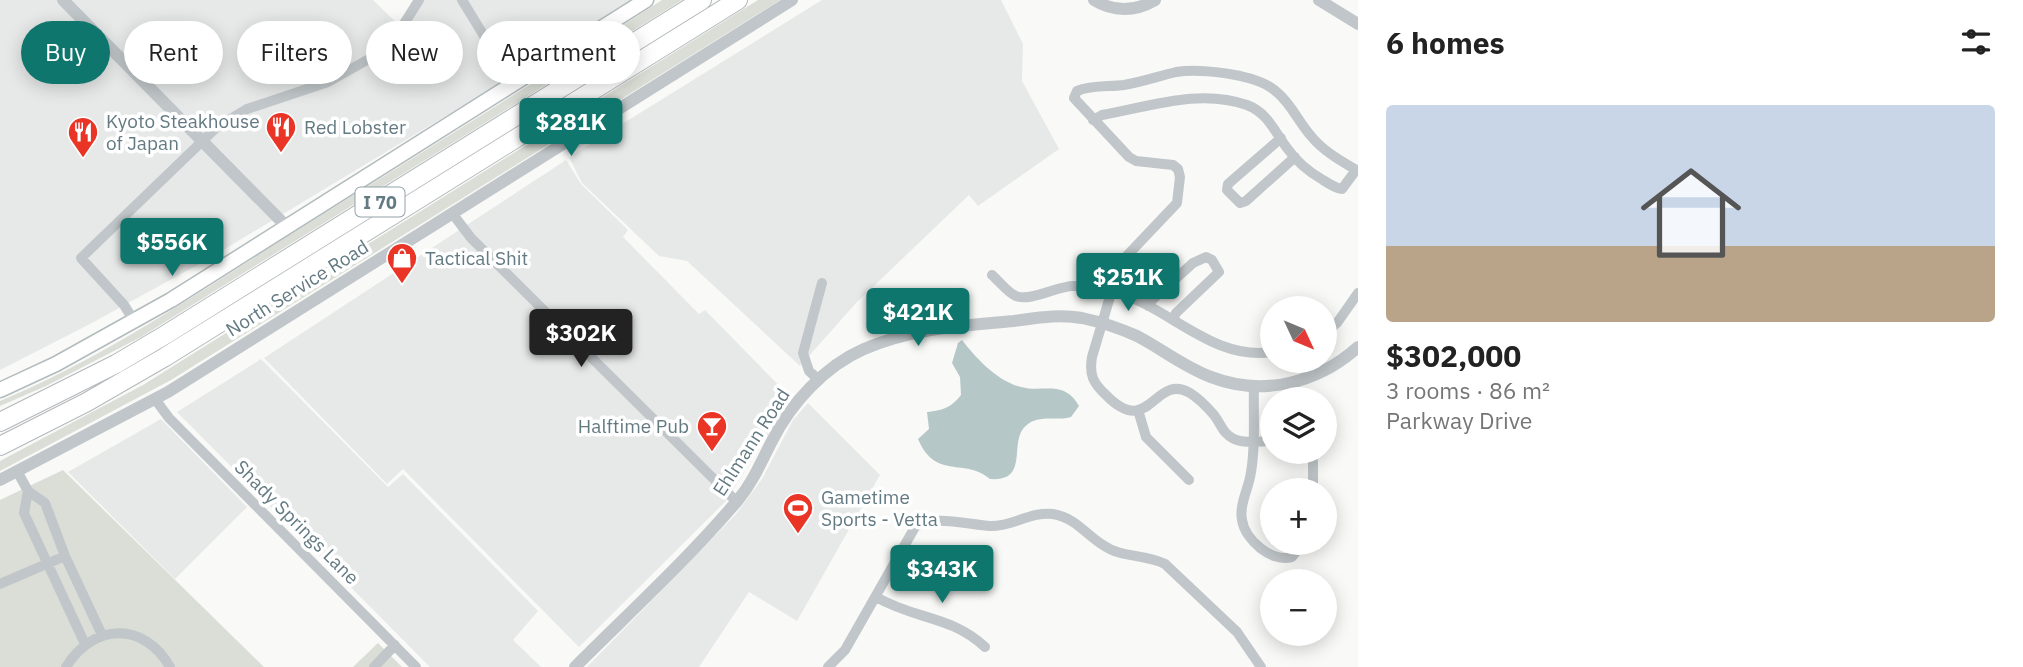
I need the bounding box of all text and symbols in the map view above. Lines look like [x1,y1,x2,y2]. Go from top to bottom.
chip: Buy [21,21,110,84]
chip: Rent [124,21,223,84]
chip: Filters [237,21,352,84]
chip: New [366,21,463,84]
chip: Apartment [477,21,640,84]
text: 6 homes [1386,23,1505,62]
icon: filters [1957,23,1995,61]
pin: $281K [522,99,620,158]
text: $281K [535,106,607,136]
place label: Kyoto Steakhouse of Japan [106,109,260,155]
restaurant icon: Red Lobster [264,110,298,154]
restaurant icon: Kyoto Steakhouse of Japan [66,115,100,159]
place label: Red Lobster [304,115,406,139]
icon: home [1628,150,1754,276]
road number: I 70 [356,188,404,216]
pin: $556K [123,218,221,278]
text: $556K [136,226,208,256]
street label: North Service Road [221,234,373,342]
shop icon: Tactical Shit [385,241,419,285]
place label: Tactical Shit [425,246,528,270]
pin: $251K [1079,254,1177,313]
text: $251K [1092,261,1164,291]
pin: $421K [869,288,967,348]
text: $421K [882,296,954,326]
north arrow [1260,296,1337,373]
map controls [1260,296,1337,646]
pin: $302K [532,310,630,369]
text: $302K [545,317,617,347]
text: $302,000 [1386,336,1521,375]
text: 3 rooms · 86 m² [1386,375,1550,405]
street label: Ehlmann Road [707,384,795,500]
button: layers [1260,387,1337,464]
text: Parkway Drive [1386,405,1532,435]
bar icon: Halftime Pub [695,409,729,453]
place label: Halftime Pub [578,414,689,438]
street label: Shady Springs Lane [230,455,364,589]
button: + [1260,478,1337,555]
place label: Gametime Sports - Vetta [821,485,938,531]
sports icon: Gametime Sports - Vetta [781,491,815,535]
pin: $343K [893,546,991,605]
text: $343K [906,553,978,583]
button: − [1260,569,1337,646]

